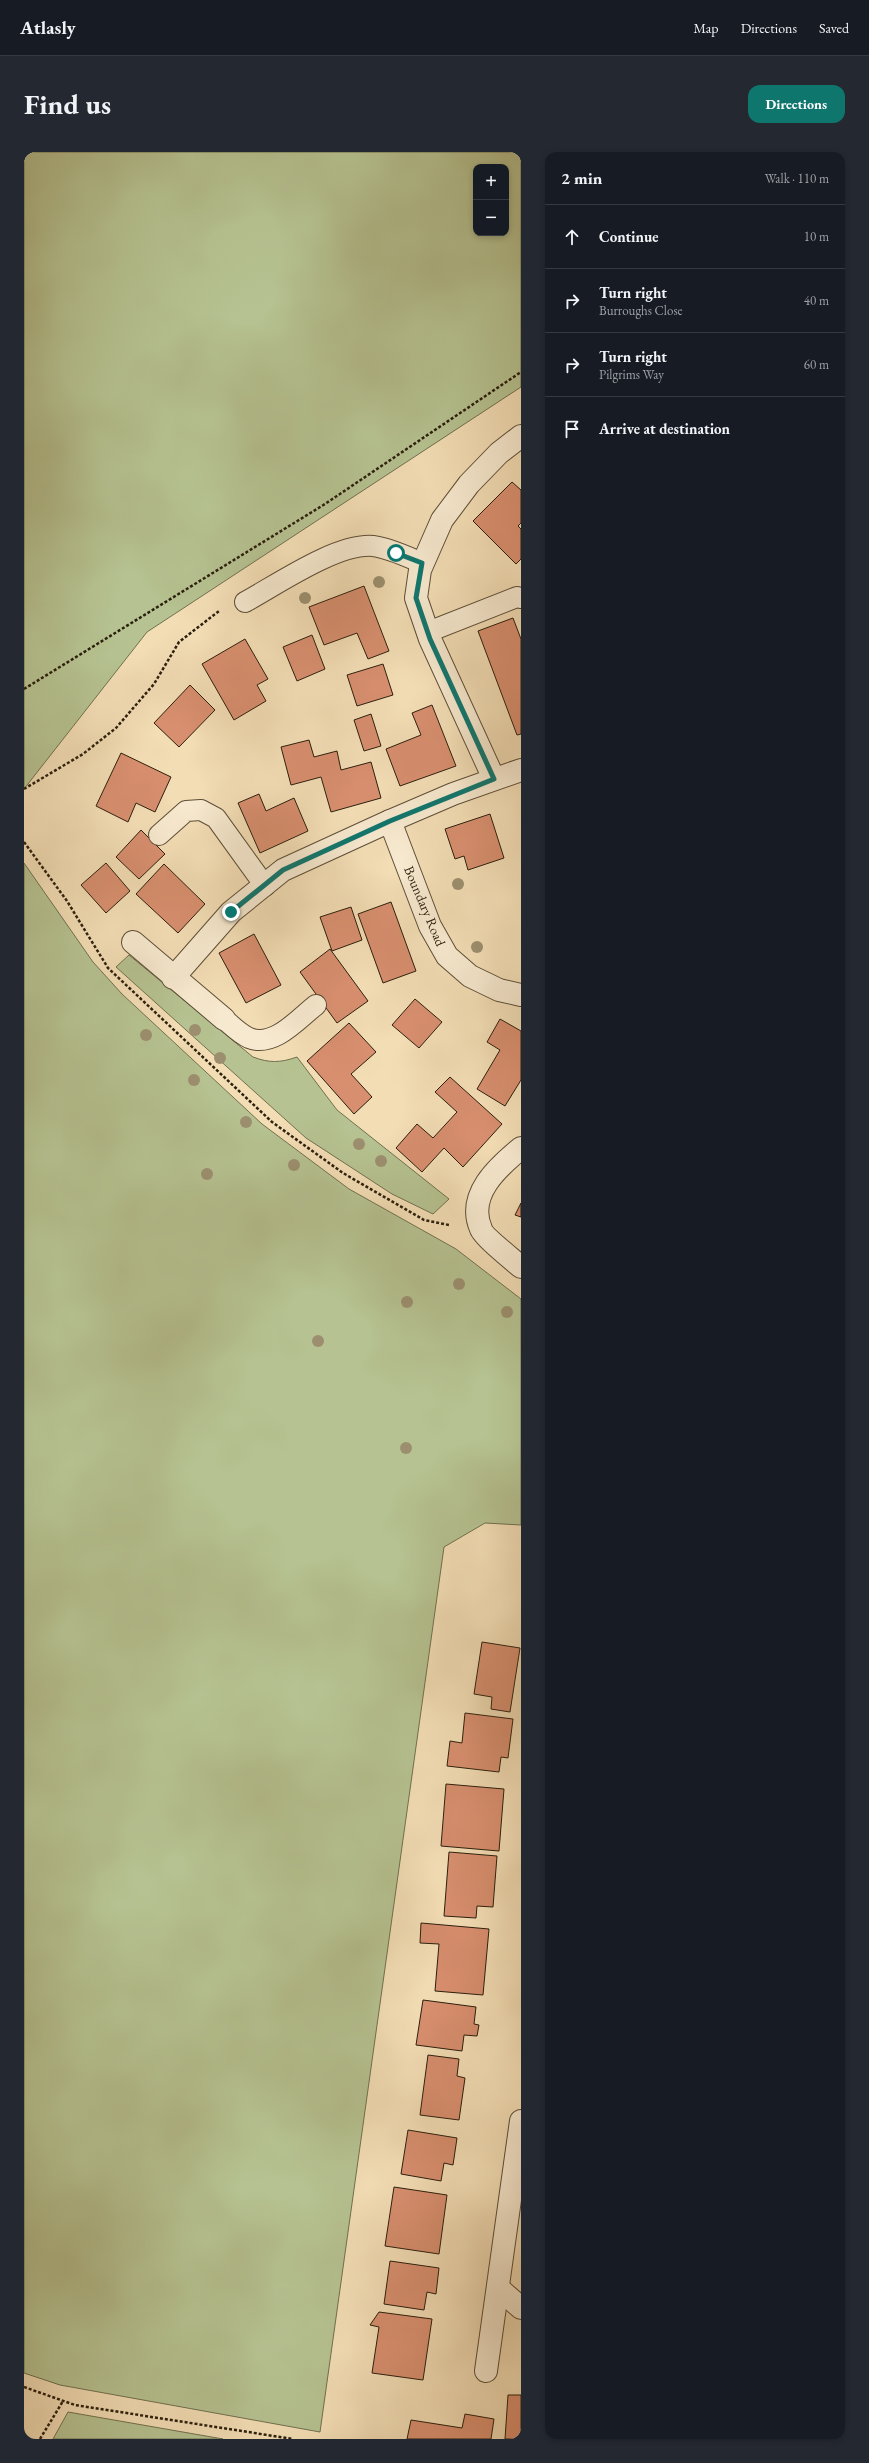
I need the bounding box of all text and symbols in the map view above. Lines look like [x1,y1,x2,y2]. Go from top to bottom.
text: Atlasly [20,15,76,40]
text: Map [693,19,719,37]
text: Directions [741,19,797,37]
text: Saved [819,19,849,37]
button: Directions [748,85,845,123]
text: Find us [24,86,111,122]
map controls [473,164,509,236]
button: + [473,164,509,200]
text: 2 min [561,167,602,189]
text: Walk · 110 m [765,170,829,187]
button: − [473,200,509,236]
icon: ahead [561,226,583,248]
text: Continue [599,227,659,246]
text: 10 m [804,228,829,245]
text: Turn right [599,283,667,302]
icon: right [561,290,583,312]
text: 40 m [804,292,829,309]
text: Burroughs Close [599,302,683,319]
text: Turn right [599,347,667,366]
icon: right [561,354,583,376]
text: 60 m [804,356,829,373]
text: Pilgrims Way [599,366,664,383]
icon: arrive [561,418,583,440]
text: Arrive at destination [599,419,730,438]
route start [387,544,405,562]
street label: Boundary Road [400,863,450,950]
route end [222,903,240,921]

